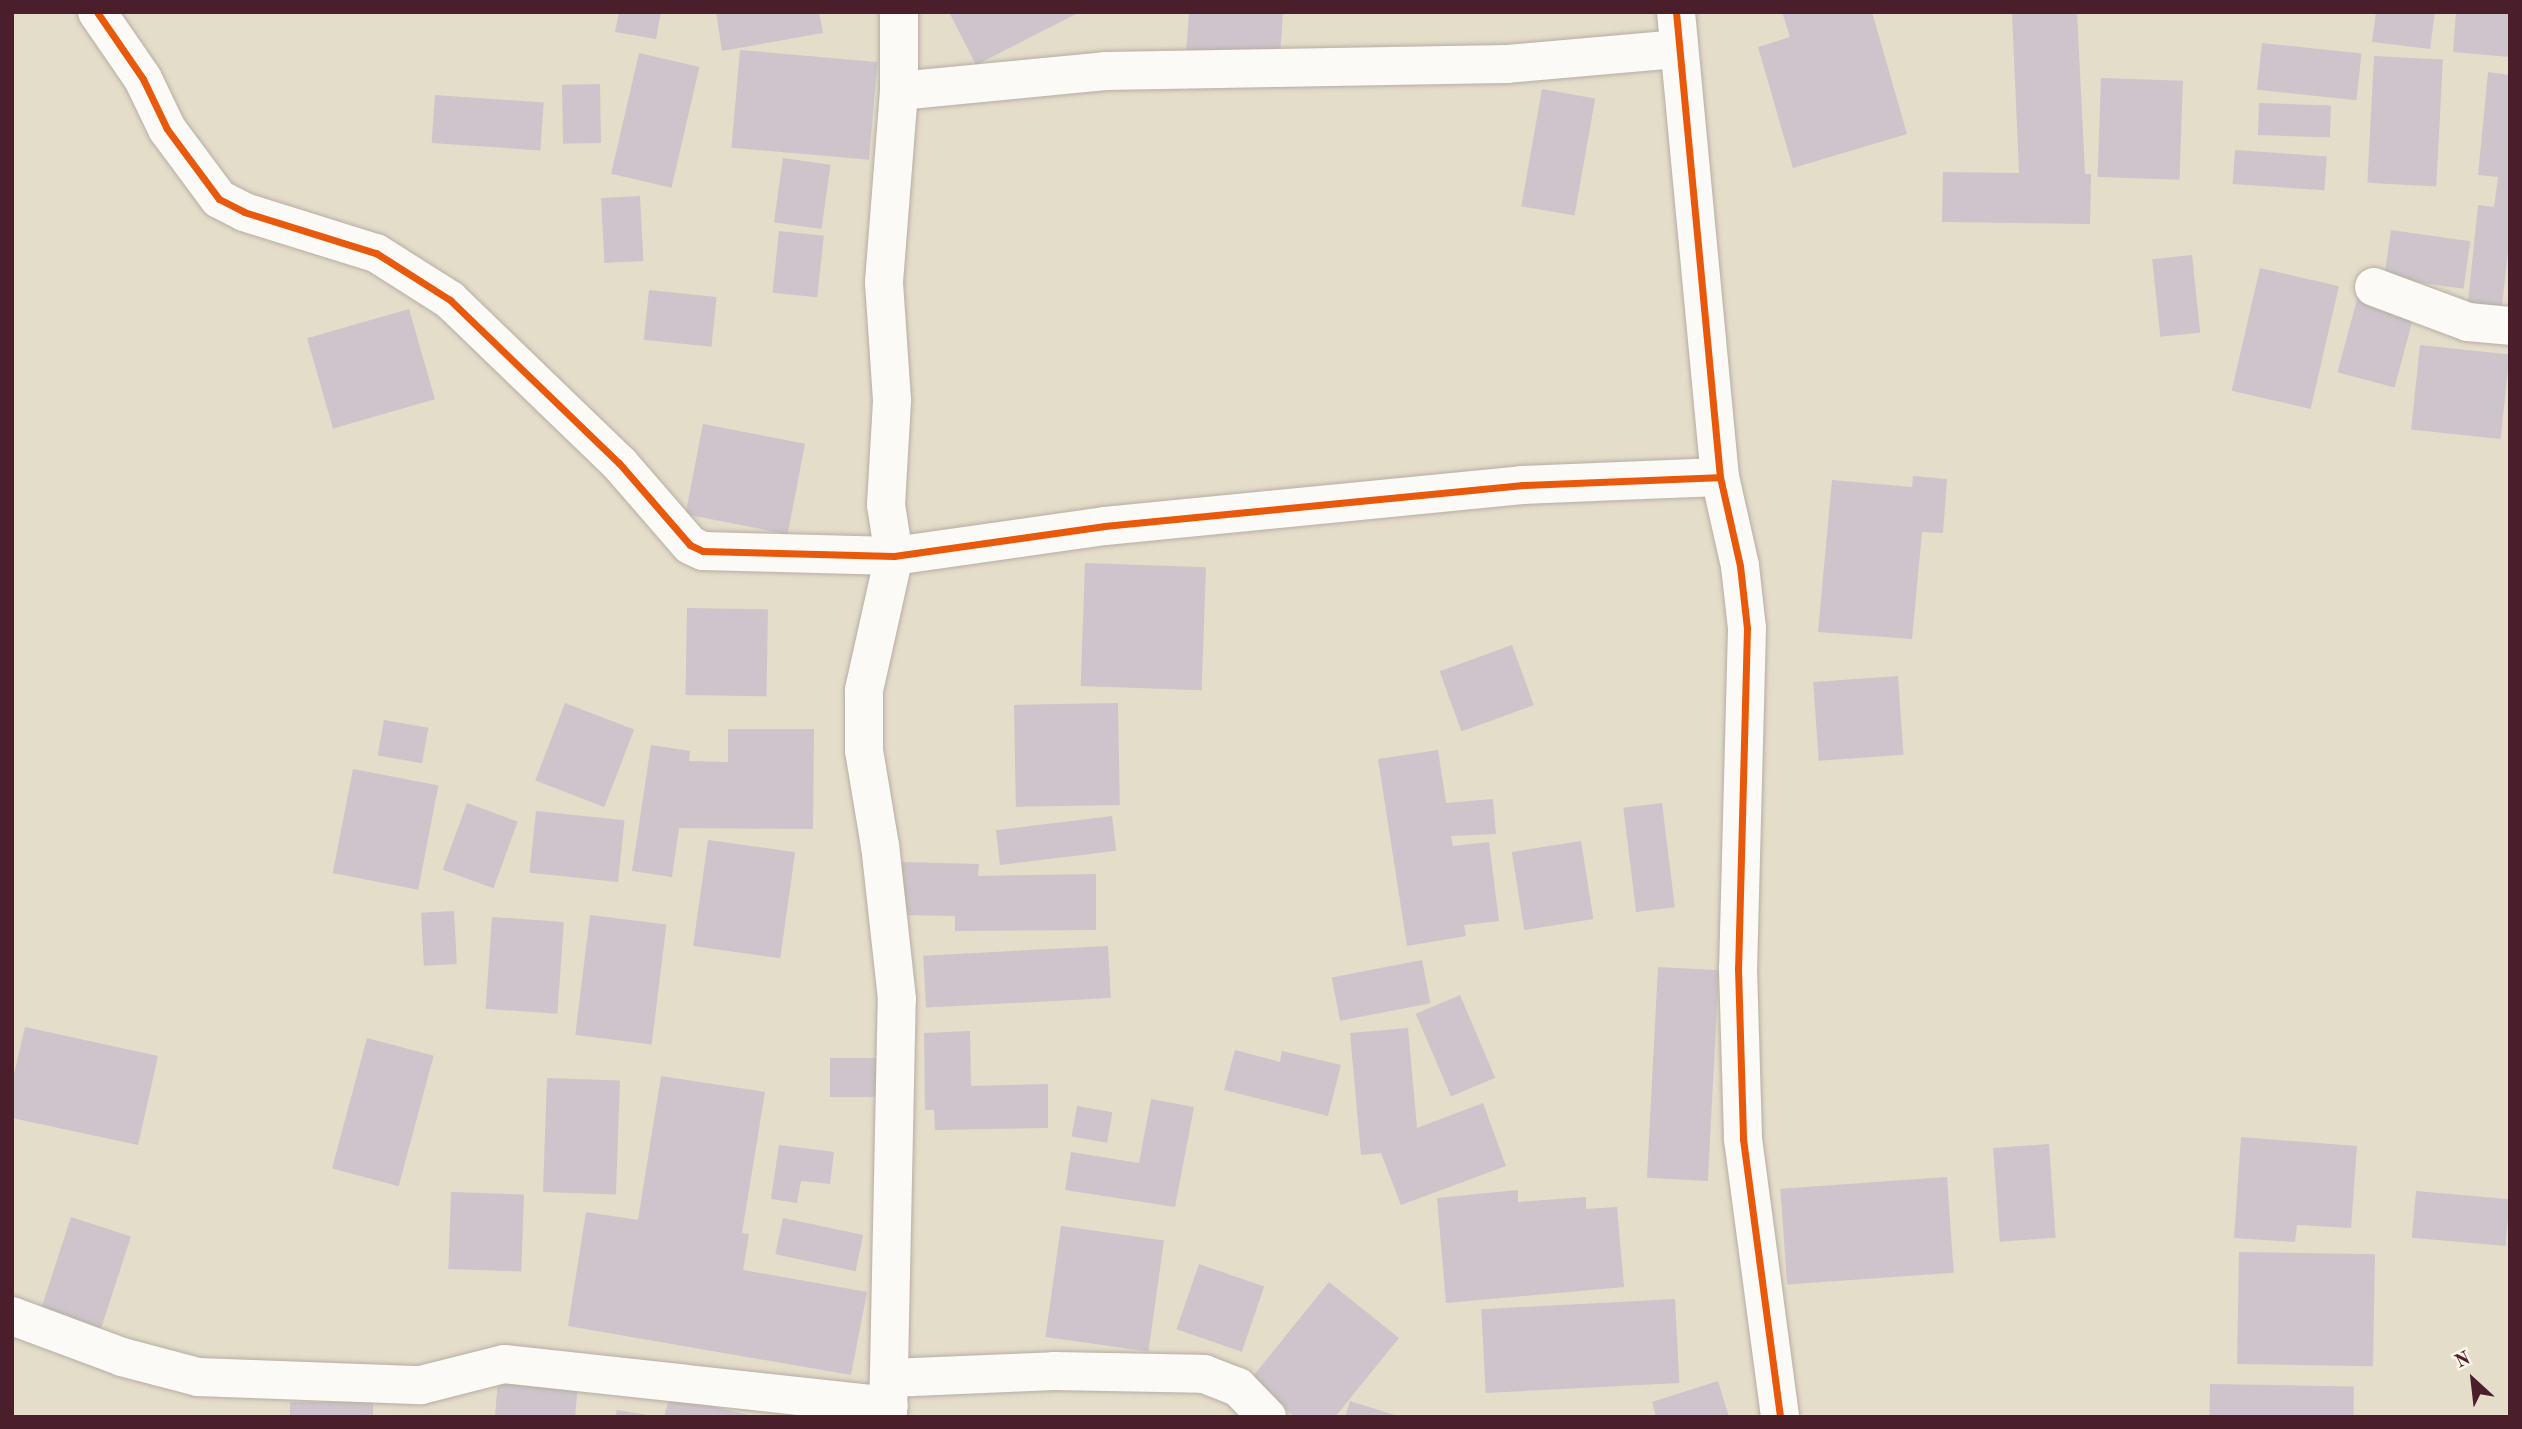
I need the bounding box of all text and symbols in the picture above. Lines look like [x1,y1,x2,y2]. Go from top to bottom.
north arrow [2438,1345,2508,1415]
text: N [2452,1349,2474,1373]

